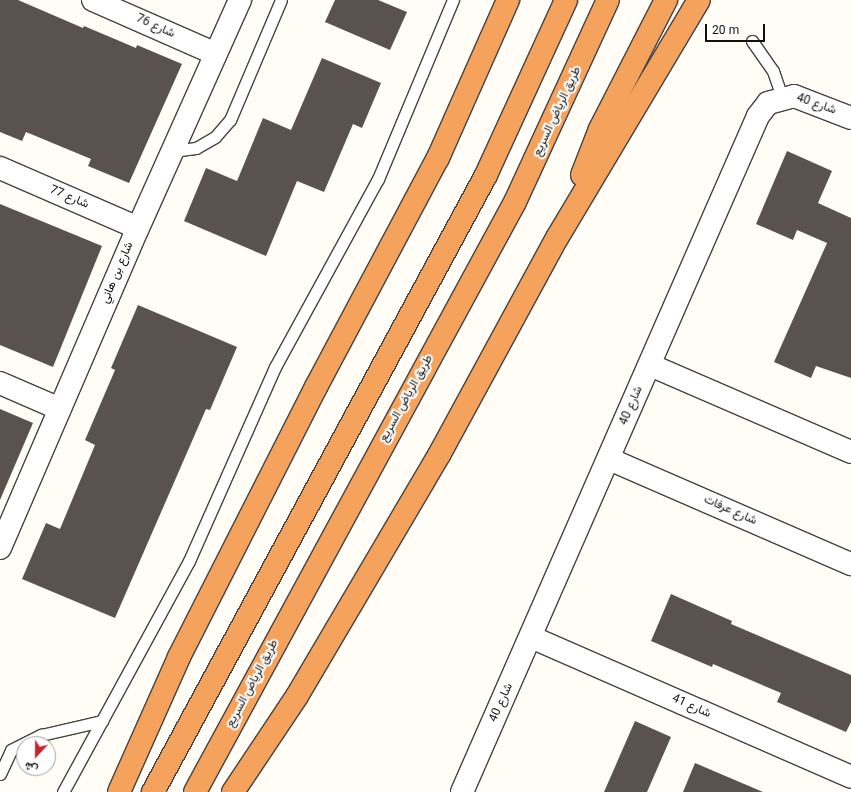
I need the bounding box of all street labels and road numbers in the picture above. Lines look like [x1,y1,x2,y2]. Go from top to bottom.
street label: شارع 76 [133,12,177,42]
street label: طريق الرياض السريع [531,65,585,159]
street label: شارع 40 [794,92,838,118]
street label: شارع 77 [47,183,91,213]
street label: شارع بن هاني [99,240,137,306]
street label: طريق الرياض السريع [377,353,437,445]
street label: شارع 40 [617,384,647,428]
street label: شارع عرفات [701,493,759,529]
street label: طريق الرياض السريع [224,638,282,730]
street label: شارع 40 [487,681,517,725]
street label: شارع 41 [669,692,713,722]

